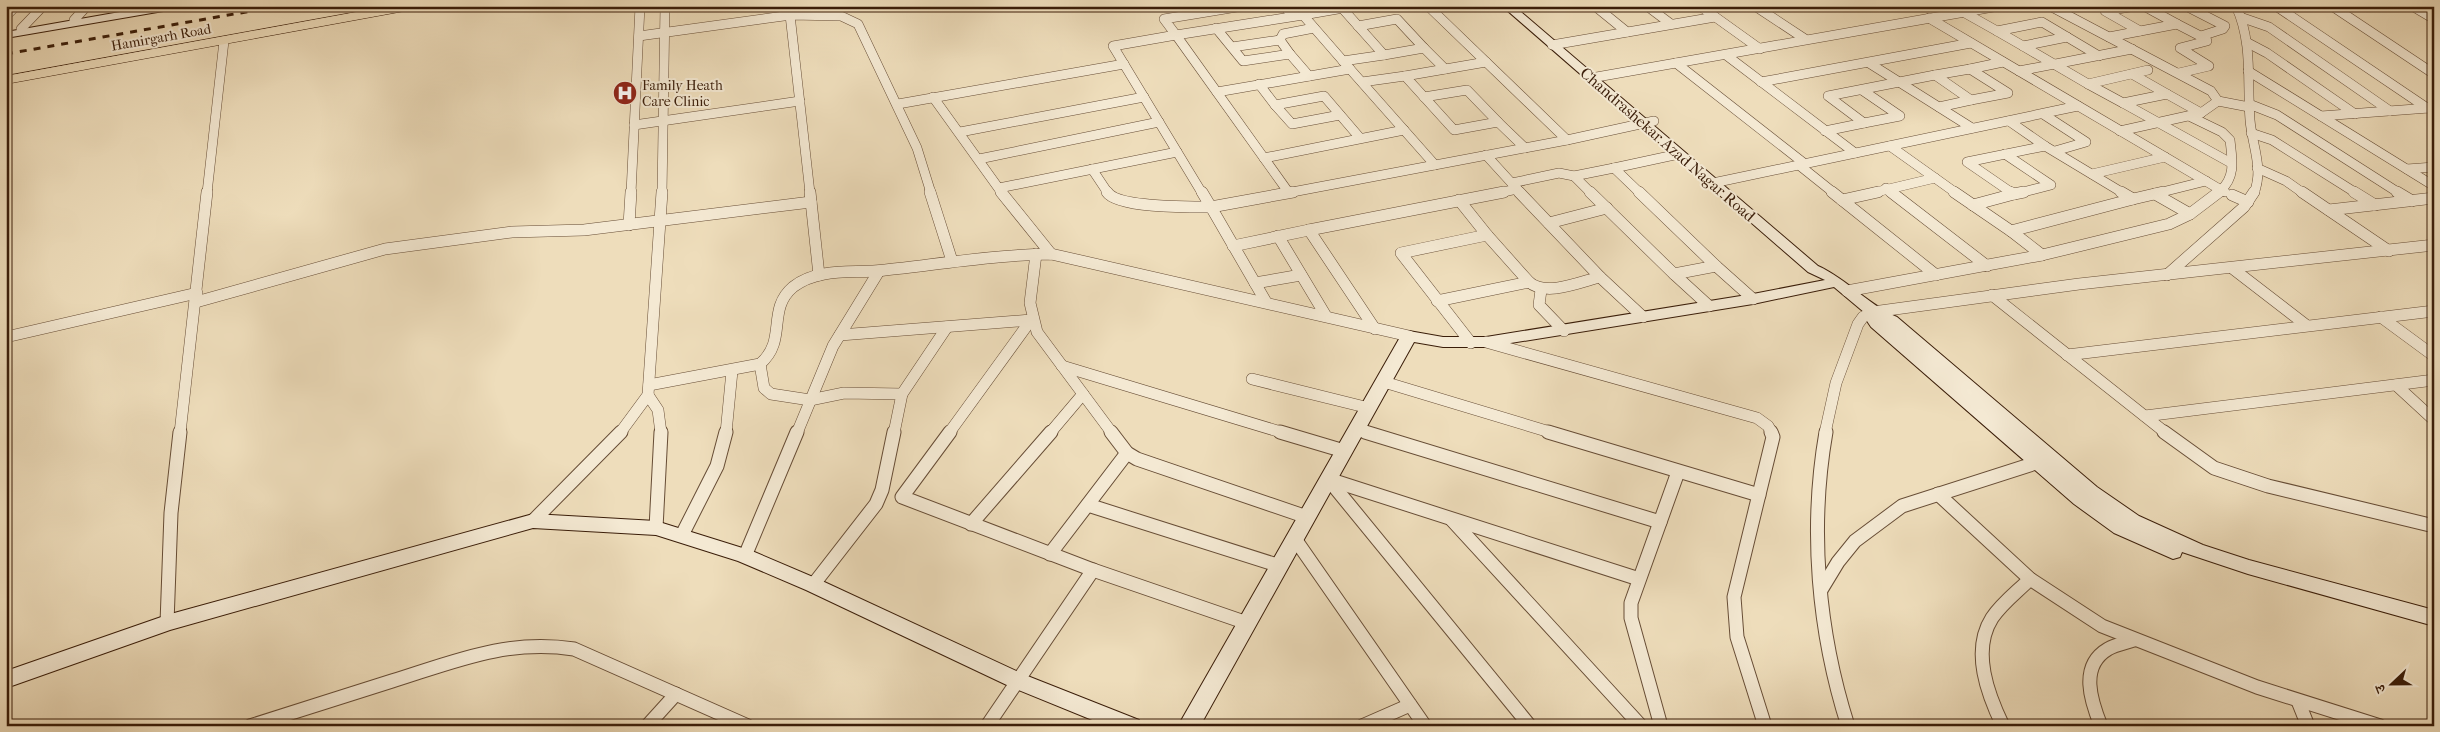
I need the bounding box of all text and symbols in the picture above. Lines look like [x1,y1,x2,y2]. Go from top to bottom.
street label: Hamirgarh Road [110,20,213,55]
street label: Chandrashekar Azad Nagar Road [1576,63,1759,226]
place label: Family Heath Care Clinic [642,77,723,110]
hospital icon: Family Heath Care Clinic [612,80,638,106]
north arrow [2368,660,2418,710]
text: उ [2371,681,2390,696]

